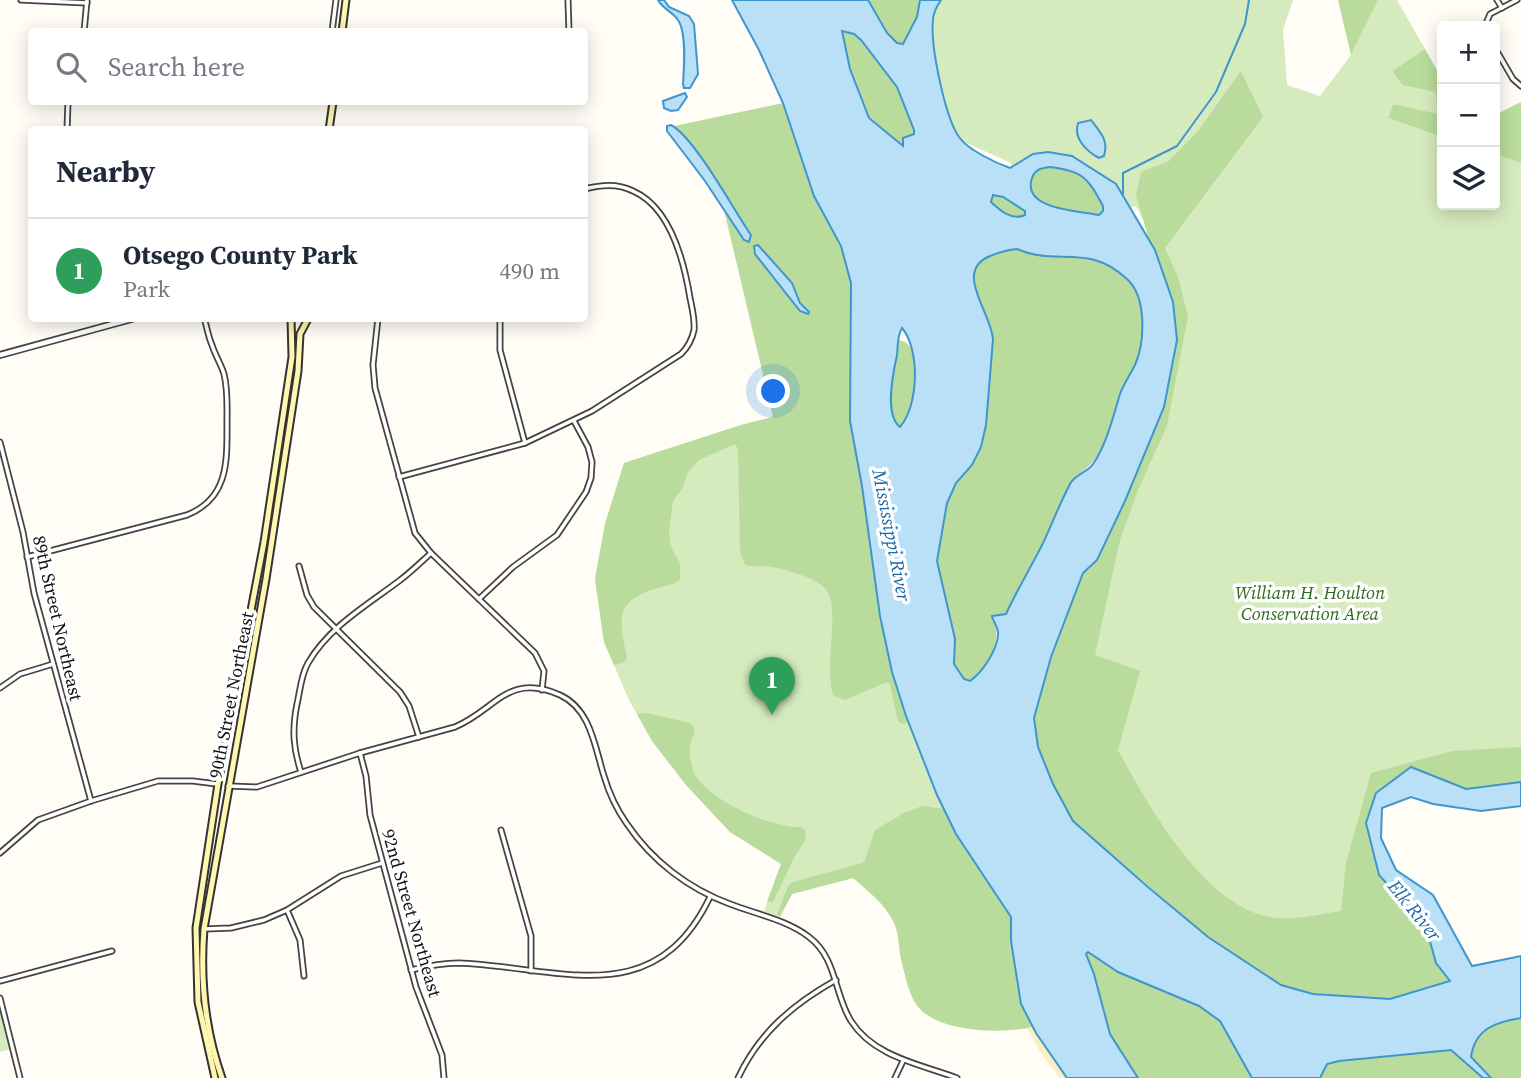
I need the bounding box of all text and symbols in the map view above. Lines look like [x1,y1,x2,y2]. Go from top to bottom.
map controls [1437,21,1500,210]
button: + [1437,21,1500,84]
search box [28,28,588,105]
icon: search [52,48,90,86]
text: Search here [108,49,245,85]
button: − [1437,84,1500,147]
button: layers [1437,147,1500,210]
text: Nearby [56,151,155,192]
text: Otsego County Park [123,237,358,273]
text: 1 [73,255,85,287]
text: 490 m [499,255,560,287]
text: Park [123,273,170,305]
your location [756,374,790,408]
water label: Mississippi River [866,466,918,605]
street label: 89th Street Northeast [27,533,89,703]
park label: William H. Houlton Conservation Area [1235,580,1385,626]
street label: 90th Street Northeast [203,610,259,780]
pin: 1 [749,657,795,715]
street label: 92nd Street Northeast [376,826,448,1000]
water label: Elk River [1382,873,1449,947]

